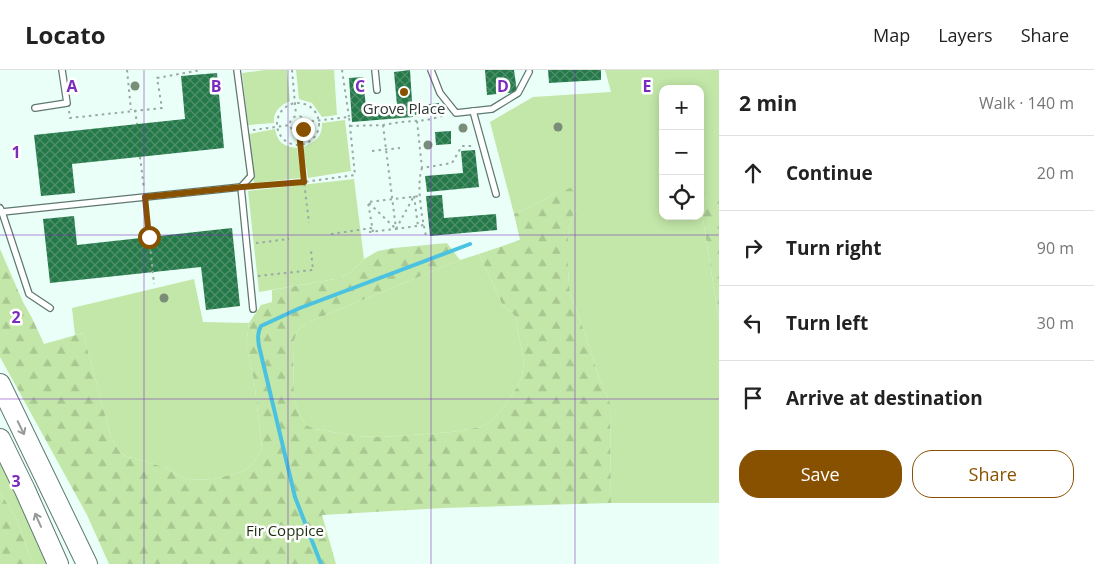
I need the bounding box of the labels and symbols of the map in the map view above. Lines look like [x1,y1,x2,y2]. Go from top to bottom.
text: A [66,75,78,97]
text: B [211,75,221,97]
text: C [355,75,365,97]
text: D [497,75,509,97]
text: E [643,75,652,97]
marker: Grove Place [398,86,410,98]
place label: Grove Place [363,98,445,118]
route end [292,118,315,141]
text: 1 [11,141,21,163]
route start [138,226,161,249]
text: 2 [11,306,21,328]
one-way arrow [17,420,26,435]
text: 3 [11,470,21,492]
one-way arrow [33,513,43,528]
park label: Fir Coppice [246,520,324,540]

